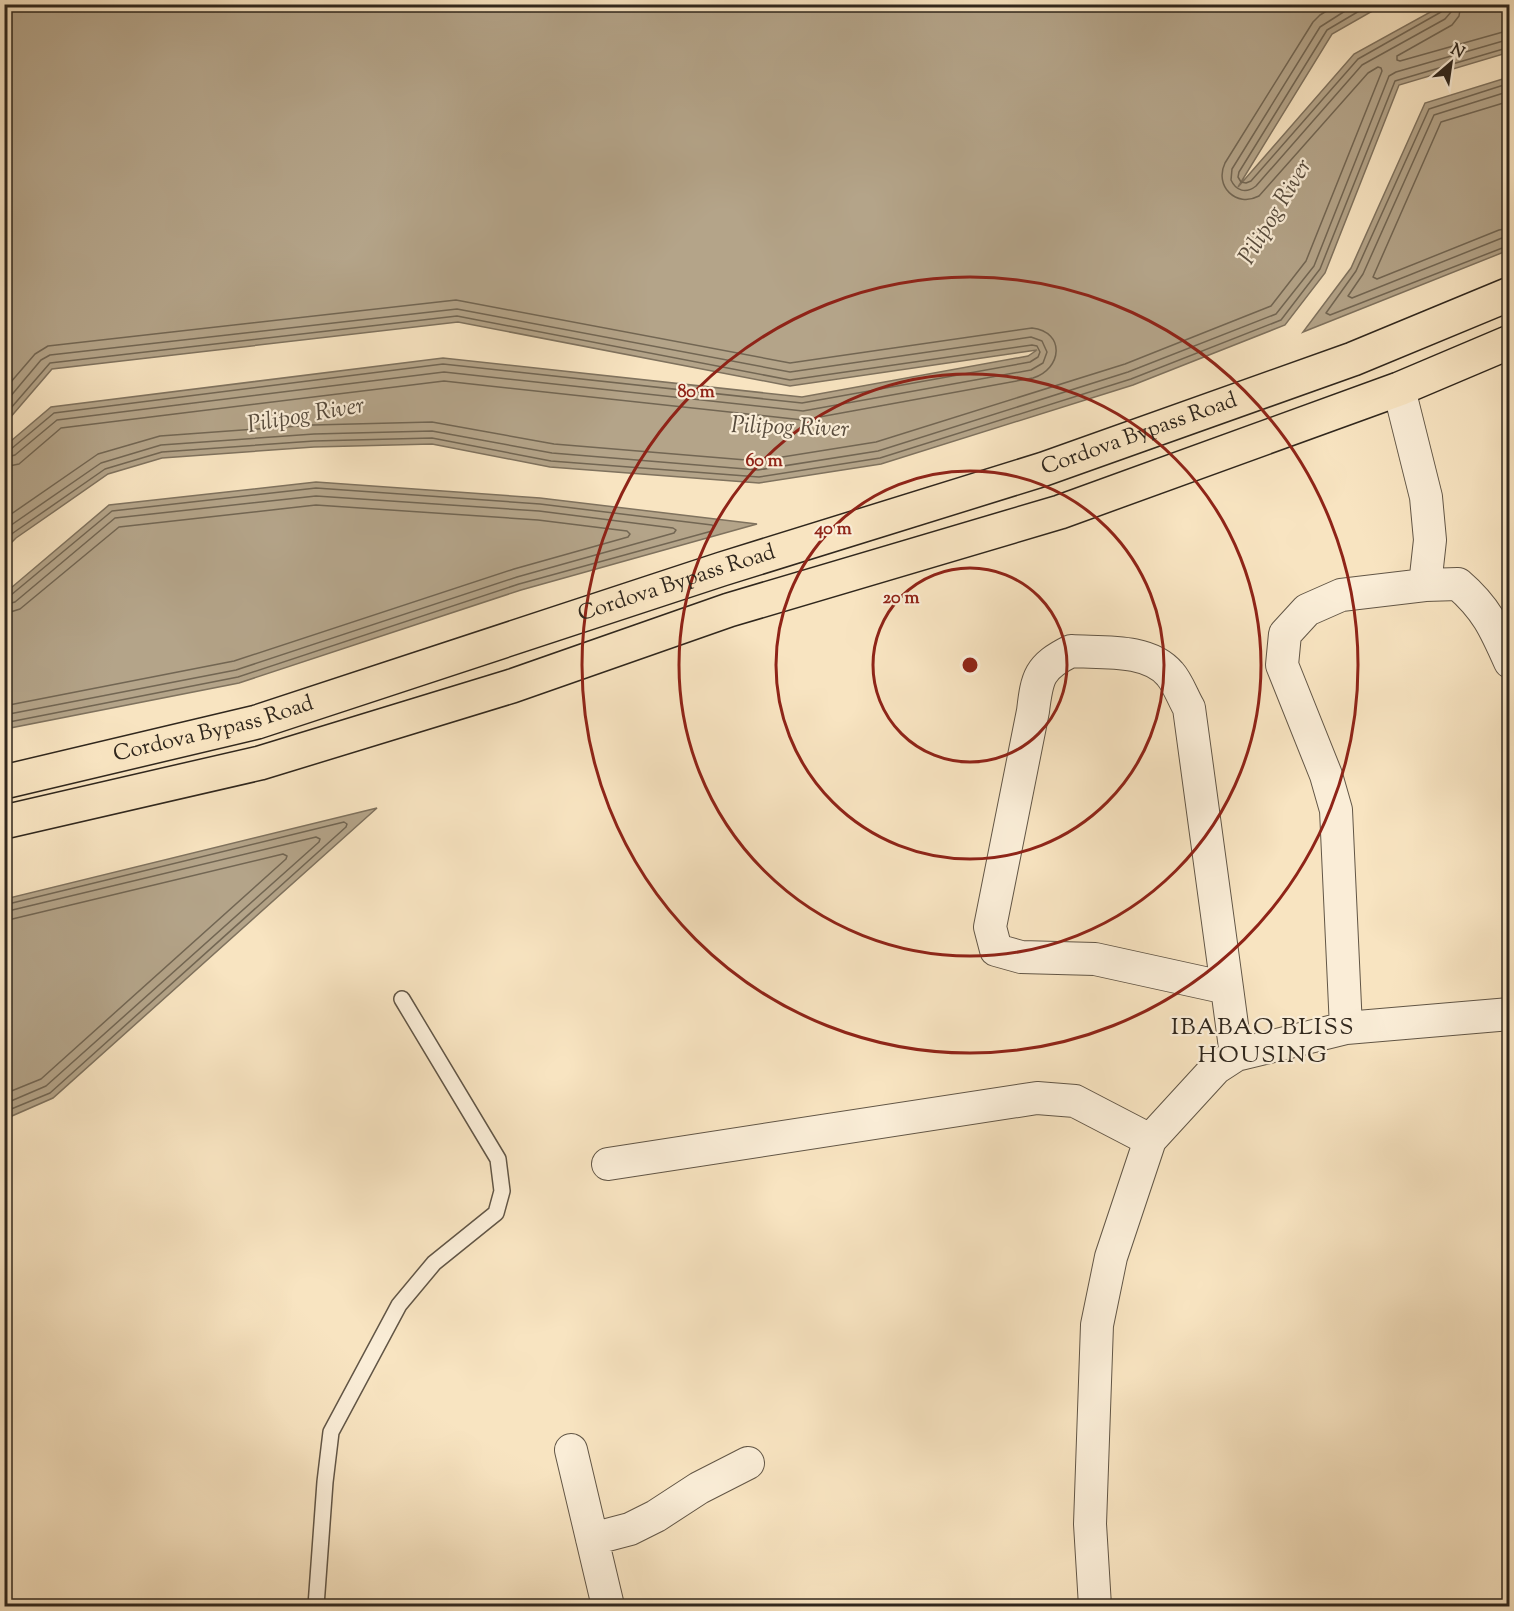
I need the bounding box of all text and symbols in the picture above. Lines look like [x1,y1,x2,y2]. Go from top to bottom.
north arrow [1421,33,1481,93]
text: N [1446,39,1468,65]
water label: Pilipog River [1231,152,1321,271]
text: 80 m [677,380,715,406]
street label: Cordova Bypass Road [1037,385,1242,485]
water label: Pilipog River [245,389,368,443]
water label: Pilipog River [730,409,850,447]
text: 60 m [745,449,783,475]
text: 40 m [813,517,852,543]
street label: Cordova Bypass Road [574,537,780,631]
text: 20 m [883,586,919,612]
centre of rings [960,655,980,675]
street label: Cordova Bypass Road [110,688,318,772]
district label: IBABAO BLISS HOUSING [1171,1011,1355,1073]

